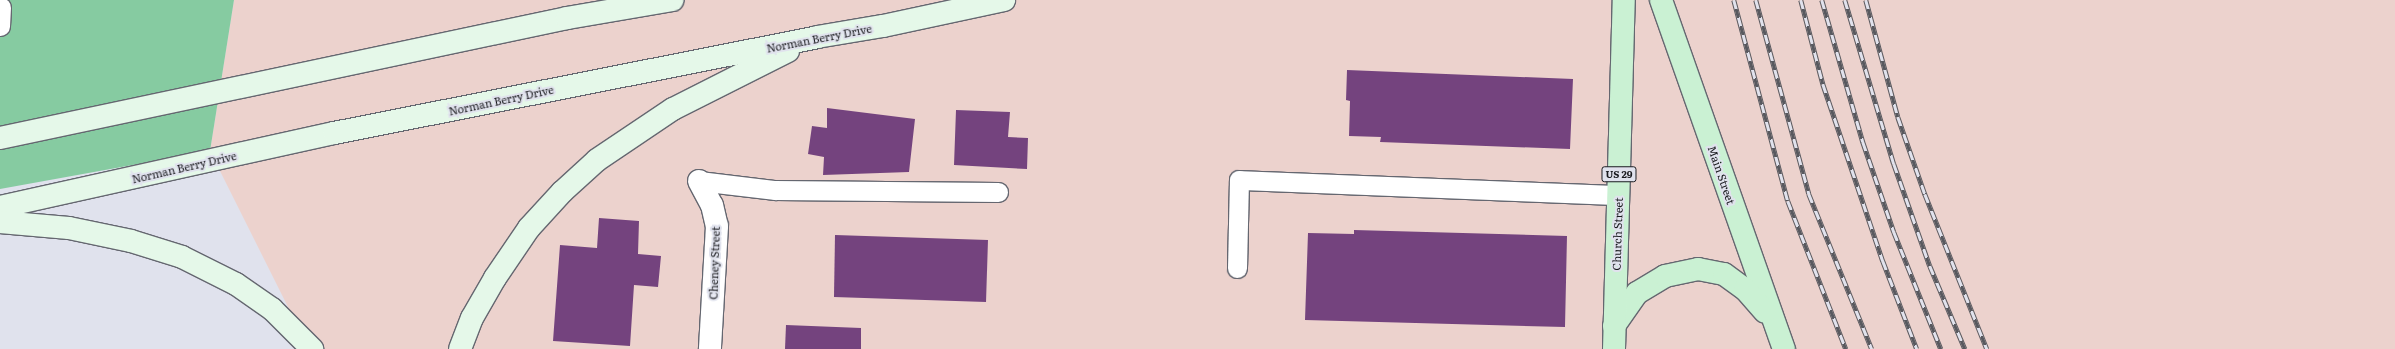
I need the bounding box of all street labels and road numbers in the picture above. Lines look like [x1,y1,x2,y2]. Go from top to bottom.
street label: Norman Berry Drive [765,21,873,55]
street label: Norman Berry Drive [447,82,555,118]
street label: Main Street [1706,144,1738,206]
street label: Norman Berry Drive [130,149,238,185]
road number: US 29 [1601,166,1637,182]
street label: Church Street [1609,197,1625,271]
street label: Cheney Street [706,226,722,300]

